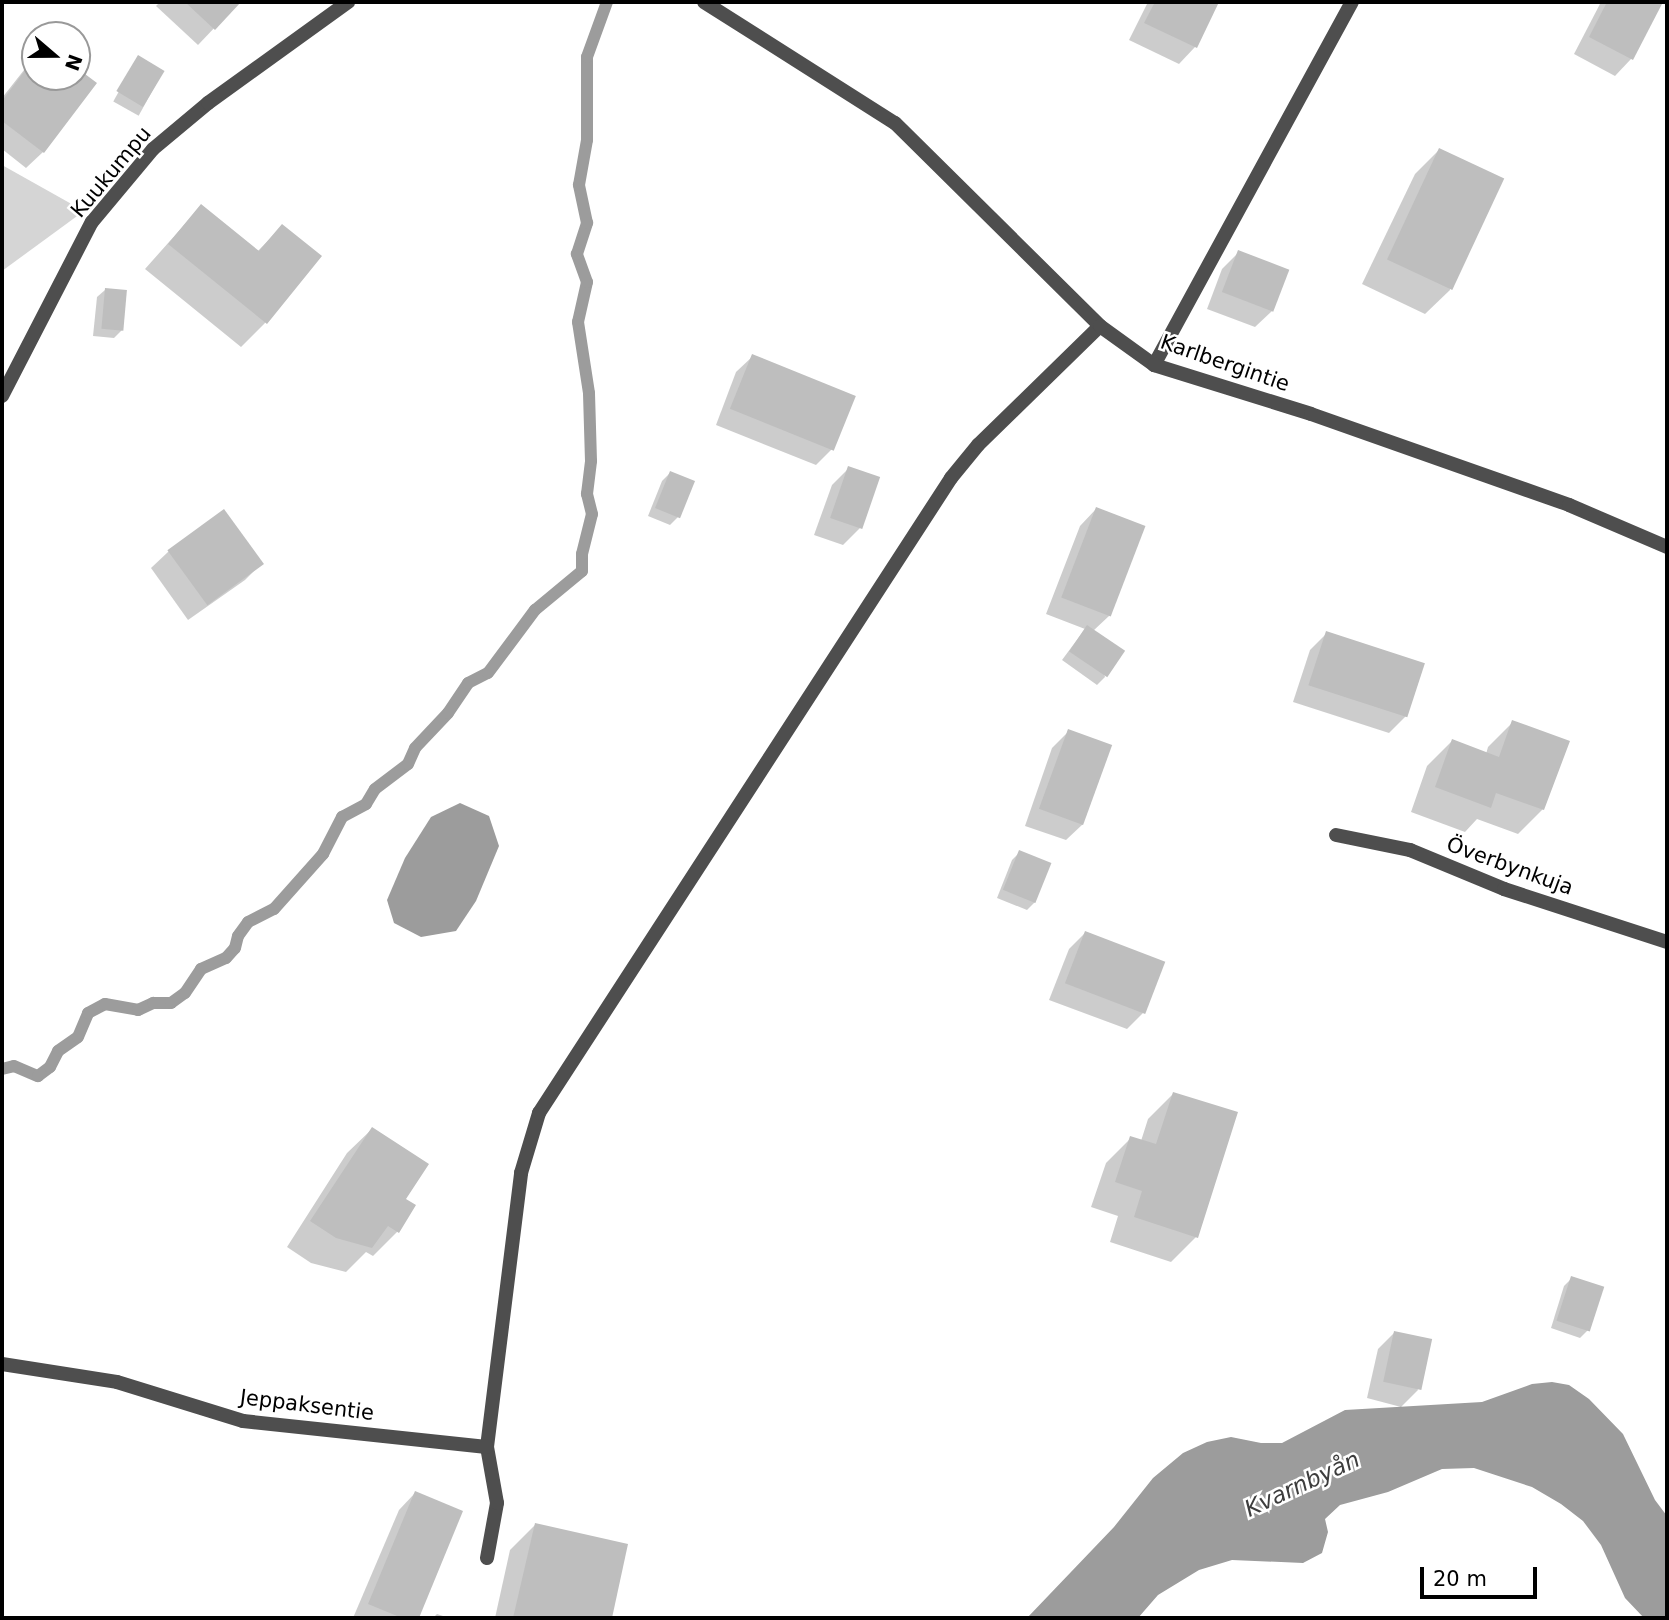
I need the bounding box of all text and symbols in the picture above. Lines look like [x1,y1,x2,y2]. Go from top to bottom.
north arrow [21,21,91,91]
text: N [61,51,87,74]
street label: Kuukumpu [66,121,156,223]
street label: Karlbergintie [1157,329,1293,397]
street label: Överbynkuja [1443,831,1577,901]
street label: Jeppaksentie [238,1384,376,1426]
water label: Kvarnbyån [1240,1445,1364,1523]
scale bar [1424,1554,1541,1598]
text: 20 m [1433,1567,1487,1591]

